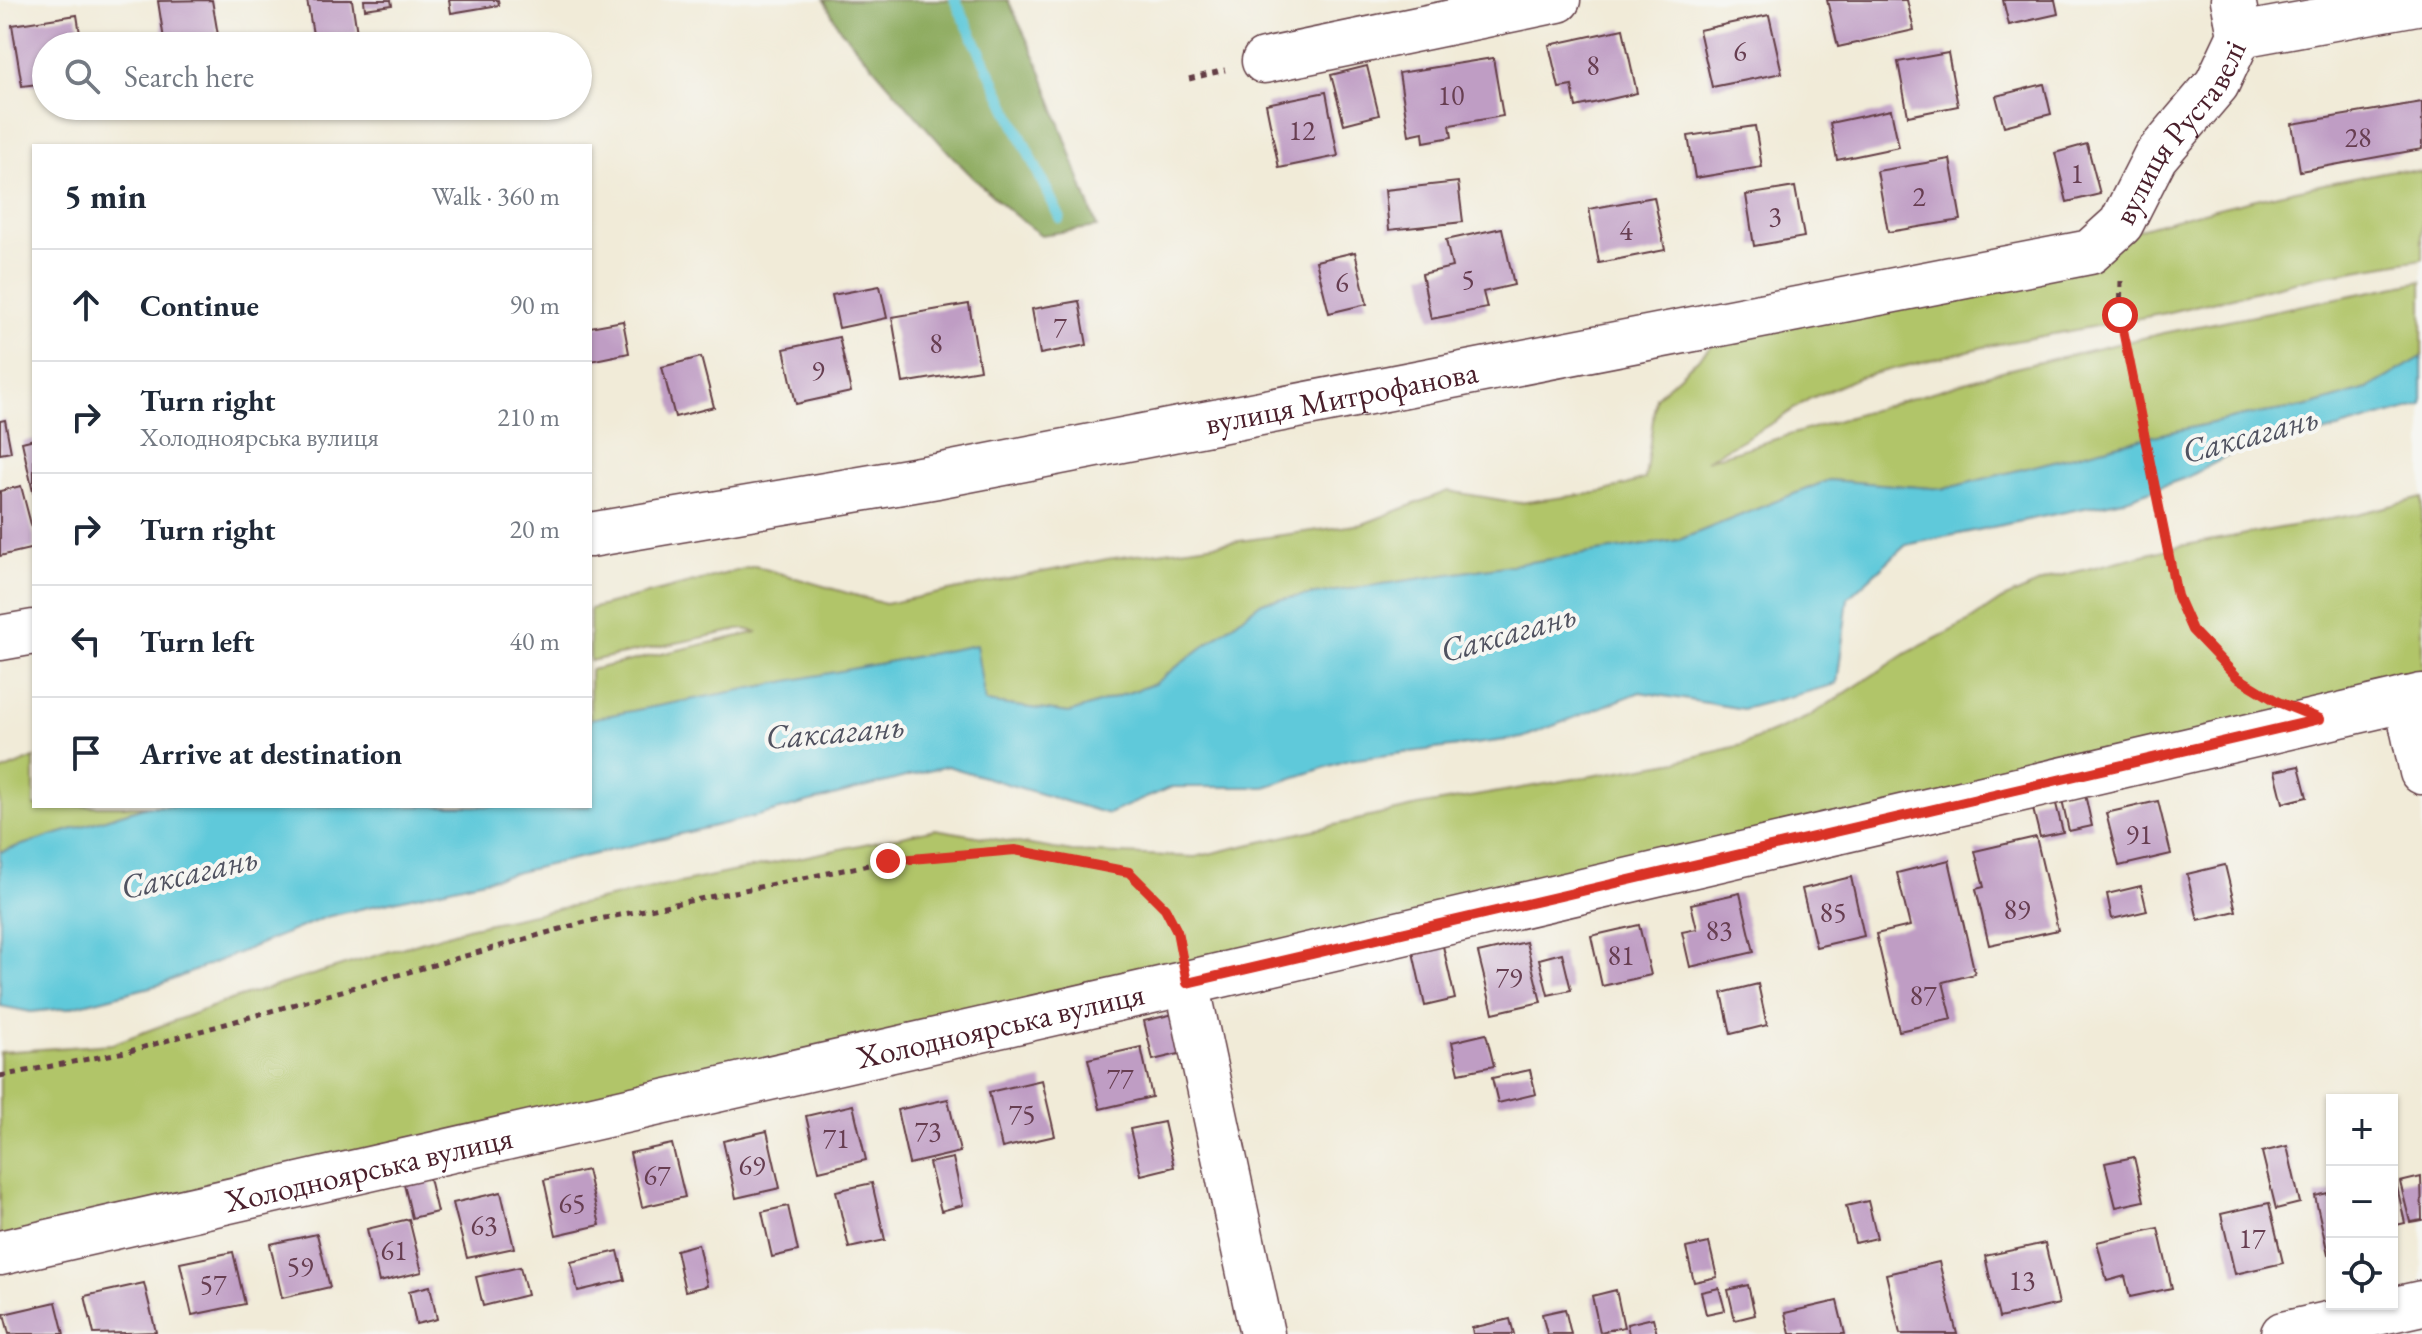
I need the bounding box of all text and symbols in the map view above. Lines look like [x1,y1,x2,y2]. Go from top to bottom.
search box [32,32,592,120]
house number: 6 [1733,33,1747,69]
street label: вулиця Руставелі [2103,33,2256,232]
house number: 8 [1586,47,1600,83]
icon: search [60,54,104,98]
text: Search here [124,57,254,96]
house number: 10 [1438,77,1464,113]
house number: 12 [1289,112,1316,148]
house number: 28 [2345,119,2371,155]
house number: 1 [2070,155,2084,191]
text: 5 min [64,174,147,218]
house number: 2 [1912,178,1926,214]
text: Walk · 360 m [432,179,560,213]
house number: 3 [1768,198,1782,234]
house number: 4 [1619,212,1633,248]
house number: 5 [1461,261,1475,297]
house number: 6 [1335,264,1349,300]
icon: ahead [64,283,108,327]
text: Continue [140,286,259,325]
text: 90 m [510,288,560,322]
route start [2102,297,2138,333]
house number: 7 [1053,309,1067,345]
house number: 8 [929,325,943,361]
street label: вулиця Митрофанова [1202,350,1482,444]
house number: 9 [811,352,825,388]
text: Turn right [140,381,276,420]
icon: right [64,395,108,439]
water label: Саксагань [2177,395,2323,473]
text: 210 m [497,400,560,434]
text: Холодноярська вулиця [140,420,379,454]
icon: right [64,507,108,551]
text: Turn right [140,510,276,549]
text: 20 m [510,512,560,546]
water label: Саксагань [1435,592,1581,672]
icon: left [64,619,108,663]
text: Turn left [140,622,254,661]
text: 40 m [510,624,560,658]
water label: Саксагань [764,703,906,759]
icon: arrive [64,731,108,775]
text: Arrive at destination [140,734,402,773]
house number: 91 [2126,816,2152,852]
water label: Саксагань [116,835,262,909]
route end [870,843,906,879]
house number: 89 [2004,891,2030,927]
house number: 85 [1820,894,1846,930]
house number: 83 [1706,912,1732,948]
house number: 81 [1608,937,1634,973]
house number: 79 [1496,959,1522,995]
street label: Холодноярська вулиця [851,972,1148,1079]
house number: 87 [1910,977,1937,1013]
house number: 77 [1107,1060,1134,1096]
map controls [2326,1094,2398,1310]
button: + [2326,1094,2398,1166]
house number: 75 [1009,1096,1035,1132]
house number: 73 [915,1113,941,1149]
street label: Холодноярська вулиця [220,1116,517,1222]
house number: 71 [823,1120,849,1156]
house number: 69 [739,1147,765,1183]
house number: 67 [644,1157,671,1193]
button: − [2326,1166,2398,1238]
house number: 65 [559,1185,585,1221]
house number: 63 [471,1207,497,1243]
house number: 17 [2239,1220,2266,1256]
house number: 61 [381,1232,407,1268]
button: locate [2326,1238,2398,1310]
house number: 59 [287,1248,313,1284]
house number: 13 [2009,1262,2035,1298]
house number: 57 [200,1266,227,1302]

